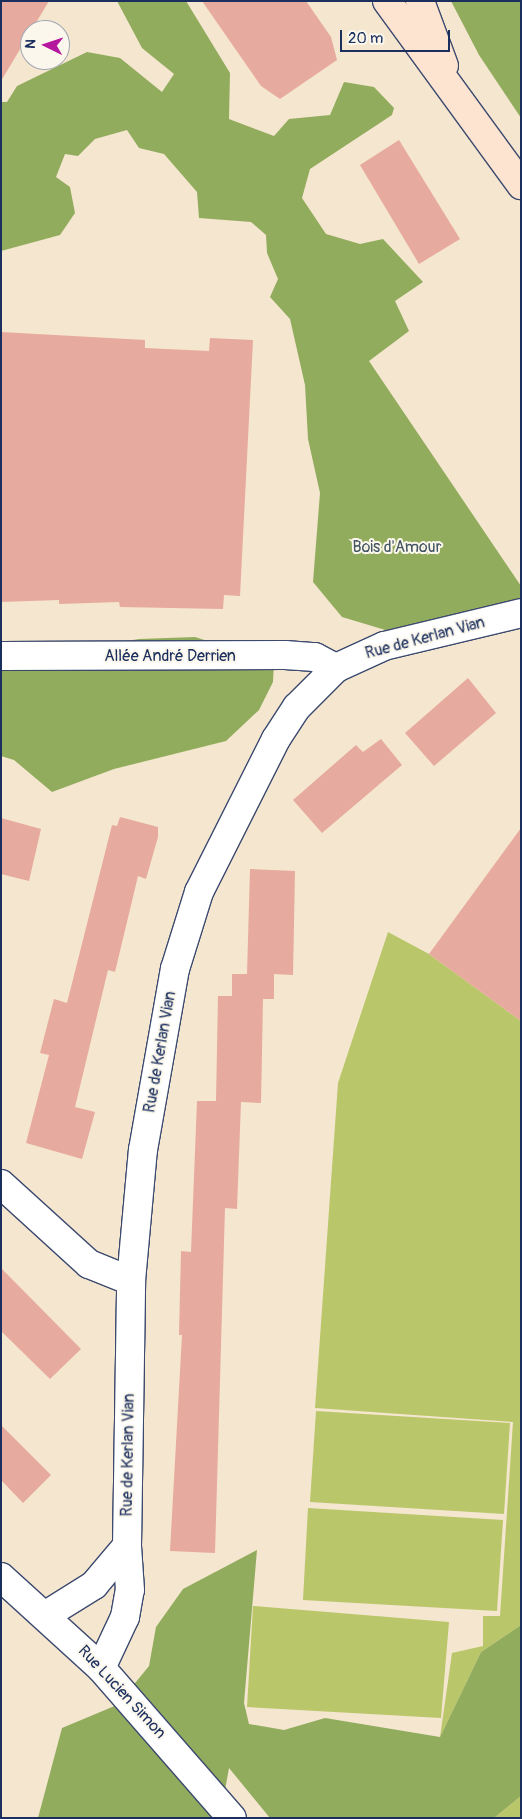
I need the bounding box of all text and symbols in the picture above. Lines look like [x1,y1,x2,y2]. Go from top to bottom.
north arrow [20,20,70,70]
scale bar [342,20,452,52]
text: 20 m [348,29,383,48]
text: N [22,39,39,49]
park label: Bois d'Amour [353,537,441,557]
street label: Rue de Kerlan Vian [363,613,487,663]
street label: Allée André Derrien [104,646,236,666]
street label: Rue de Kerlan Vian [140,990,180,1114]
street label: Rue de Kerlan Vian [117,1393,139,1517]
street label: Rue Lucien Simon [74,1641,170,1743]

